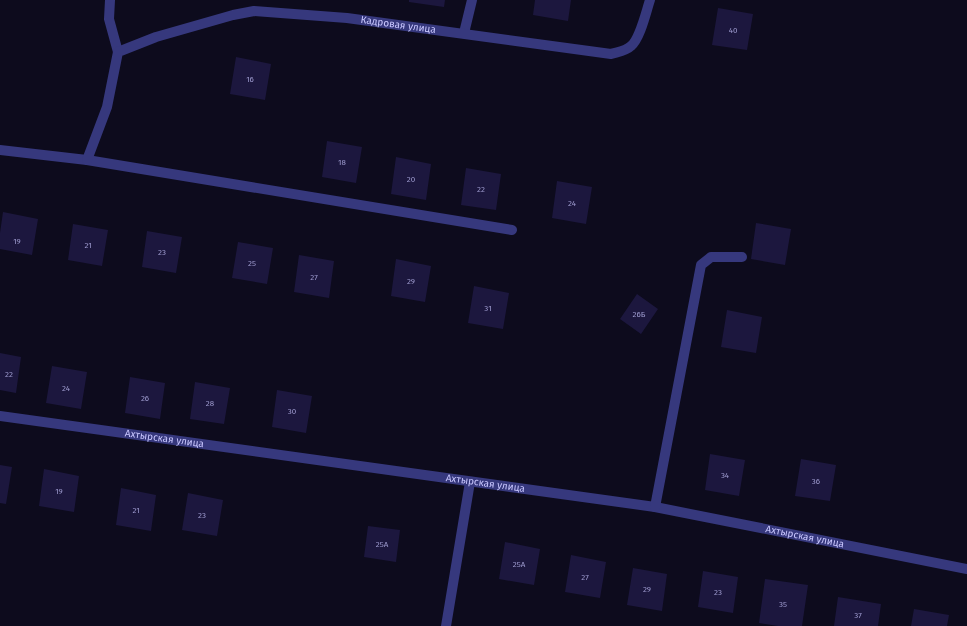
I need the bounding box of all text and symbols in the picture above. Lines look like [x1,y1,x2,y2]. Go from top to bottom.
street label: Кадровая улица [360,14,437,36]
house number: 40 [729,26,738,35]
house number: 16 [246,75,254,84]
house number: 18 [338,158,347,167]
house number: 20 [407,175,416,184]
house number: 22 [477,185,485,194]
house number: 24 [568,199,577,208]
house number: 19 [13,237,21,246]
house number: 21 [84,241,92,250]
house number: 23 [158,248,166,257]
house number: 25 [248,259,256,268]
house number: 27 [310,273,318,282]
house number: 29 [407,277,415,286]
house number: 31 [484,304,492,313]
house number: 26Б [633,310,646,319]
house number: 22 [5,370,13,379]
house number: 24 [62,384,71,393]
house number: 26 [141,394,149,403]
house number: 28 [206,399,215,408]
house number: 30 [288,407,297,416]
street label: Ахтырская улица [124,427,205,450]
house number: 34 [721,471,730,480]
street label: Ахтырская улица [445,472,526,495]
house number: 36 [812,477,820,486]
house number: 19 [55,487,63,496]
house number: 21 [132,506,140,515]
house number: 23 [198,511,206,520]
street label: Ахтырская улица [765,523,845,550]
house number: 25А [376,540,389,549]
house number: 25А [513,560,526,569]
house number: 27 [581,573,589,582]
house number: 29 [643,585,651,594]
house number: 23 [714,588,722,597]
house number: 35 [779,600,787,609]
house number: 37 [854,611,862,620]

